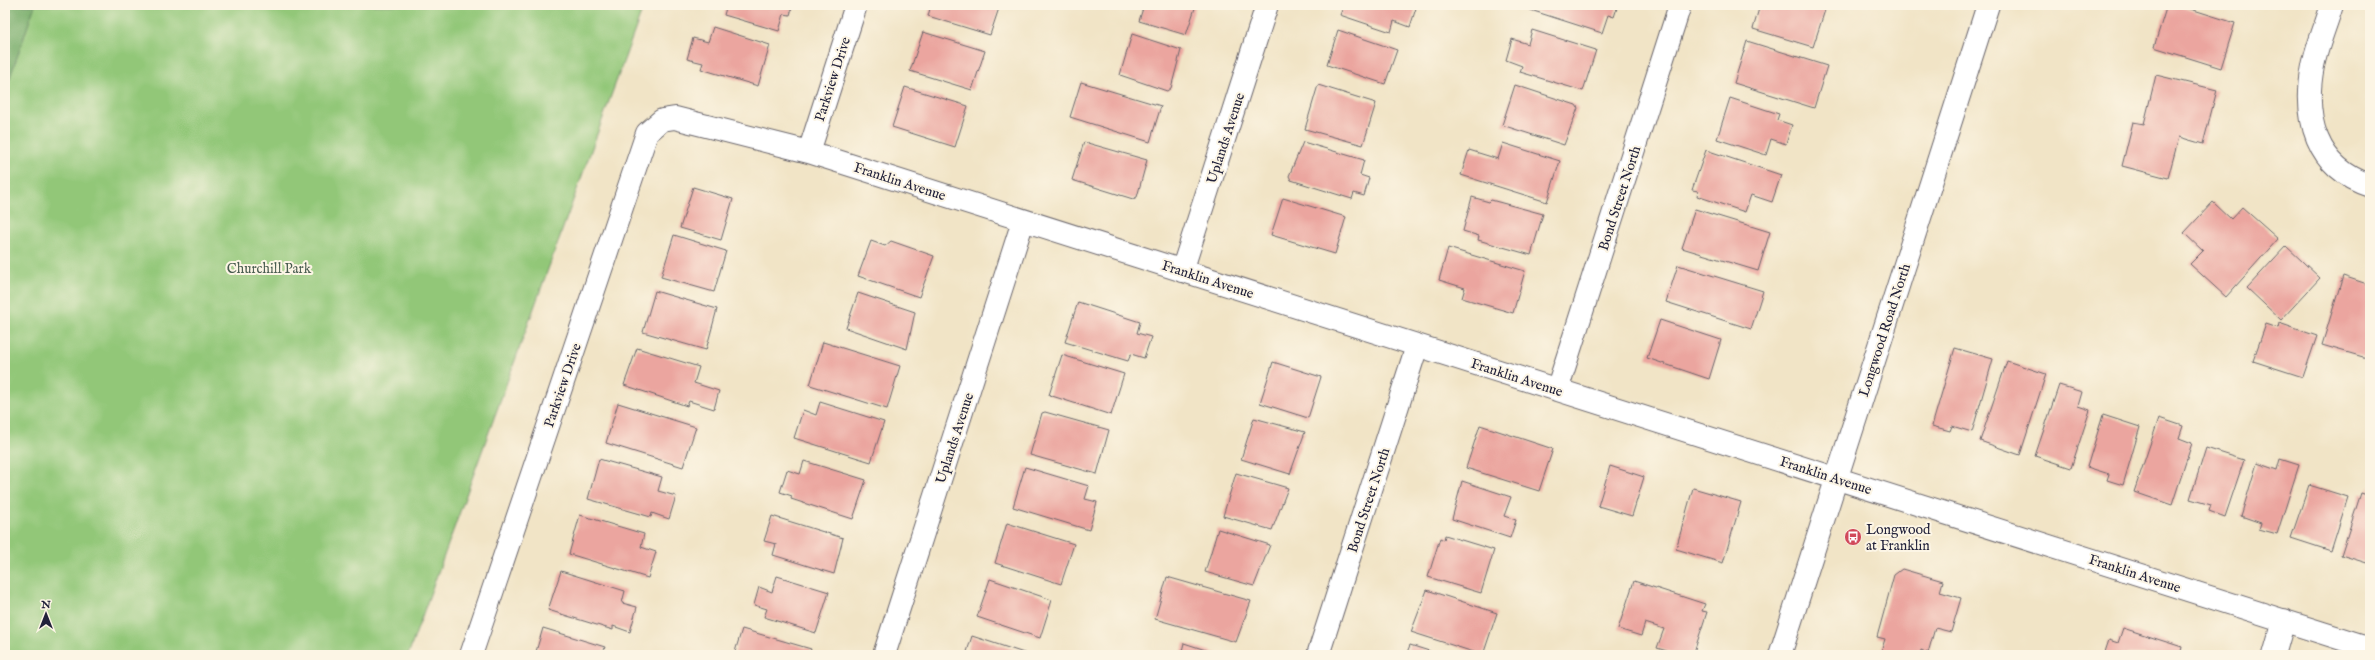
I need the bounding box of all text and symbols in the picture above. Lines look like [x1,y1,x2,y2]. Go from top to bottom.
street label: Parkview Drive [811,34,855,124]
street label: Uplands Avenue [1203,90,1249,186]
street label: Bond Street North [1595,143,1646,253]
street label: Franklin Avenue [851,159,949,205]
street label: Franklin Avenue [1159,257,1257,303]
park label: Churchill Park [227,260,312,278]
street label: Longwood Road North [1855,261,1915,399]
street label: Parkview Drive [540,340,586,430]
street label: Franklin Avenue [1468,355,1566,401]
street label: Uplands Avenue [932,390,978,486]
street label: Bond Street North [1344,445,1395,555]
street label: Franklin Avenue [1777,453,1875,499]
place label: Longwood at Franklin [1866,521,1931,555]
bus stop icon: Longwood at Franklin [1843,527,1863,547]
street label: Franklin Avenue [2086,551,2184,597]
north arrow [26,594,66,634]
text: N [40,598,51,612]

